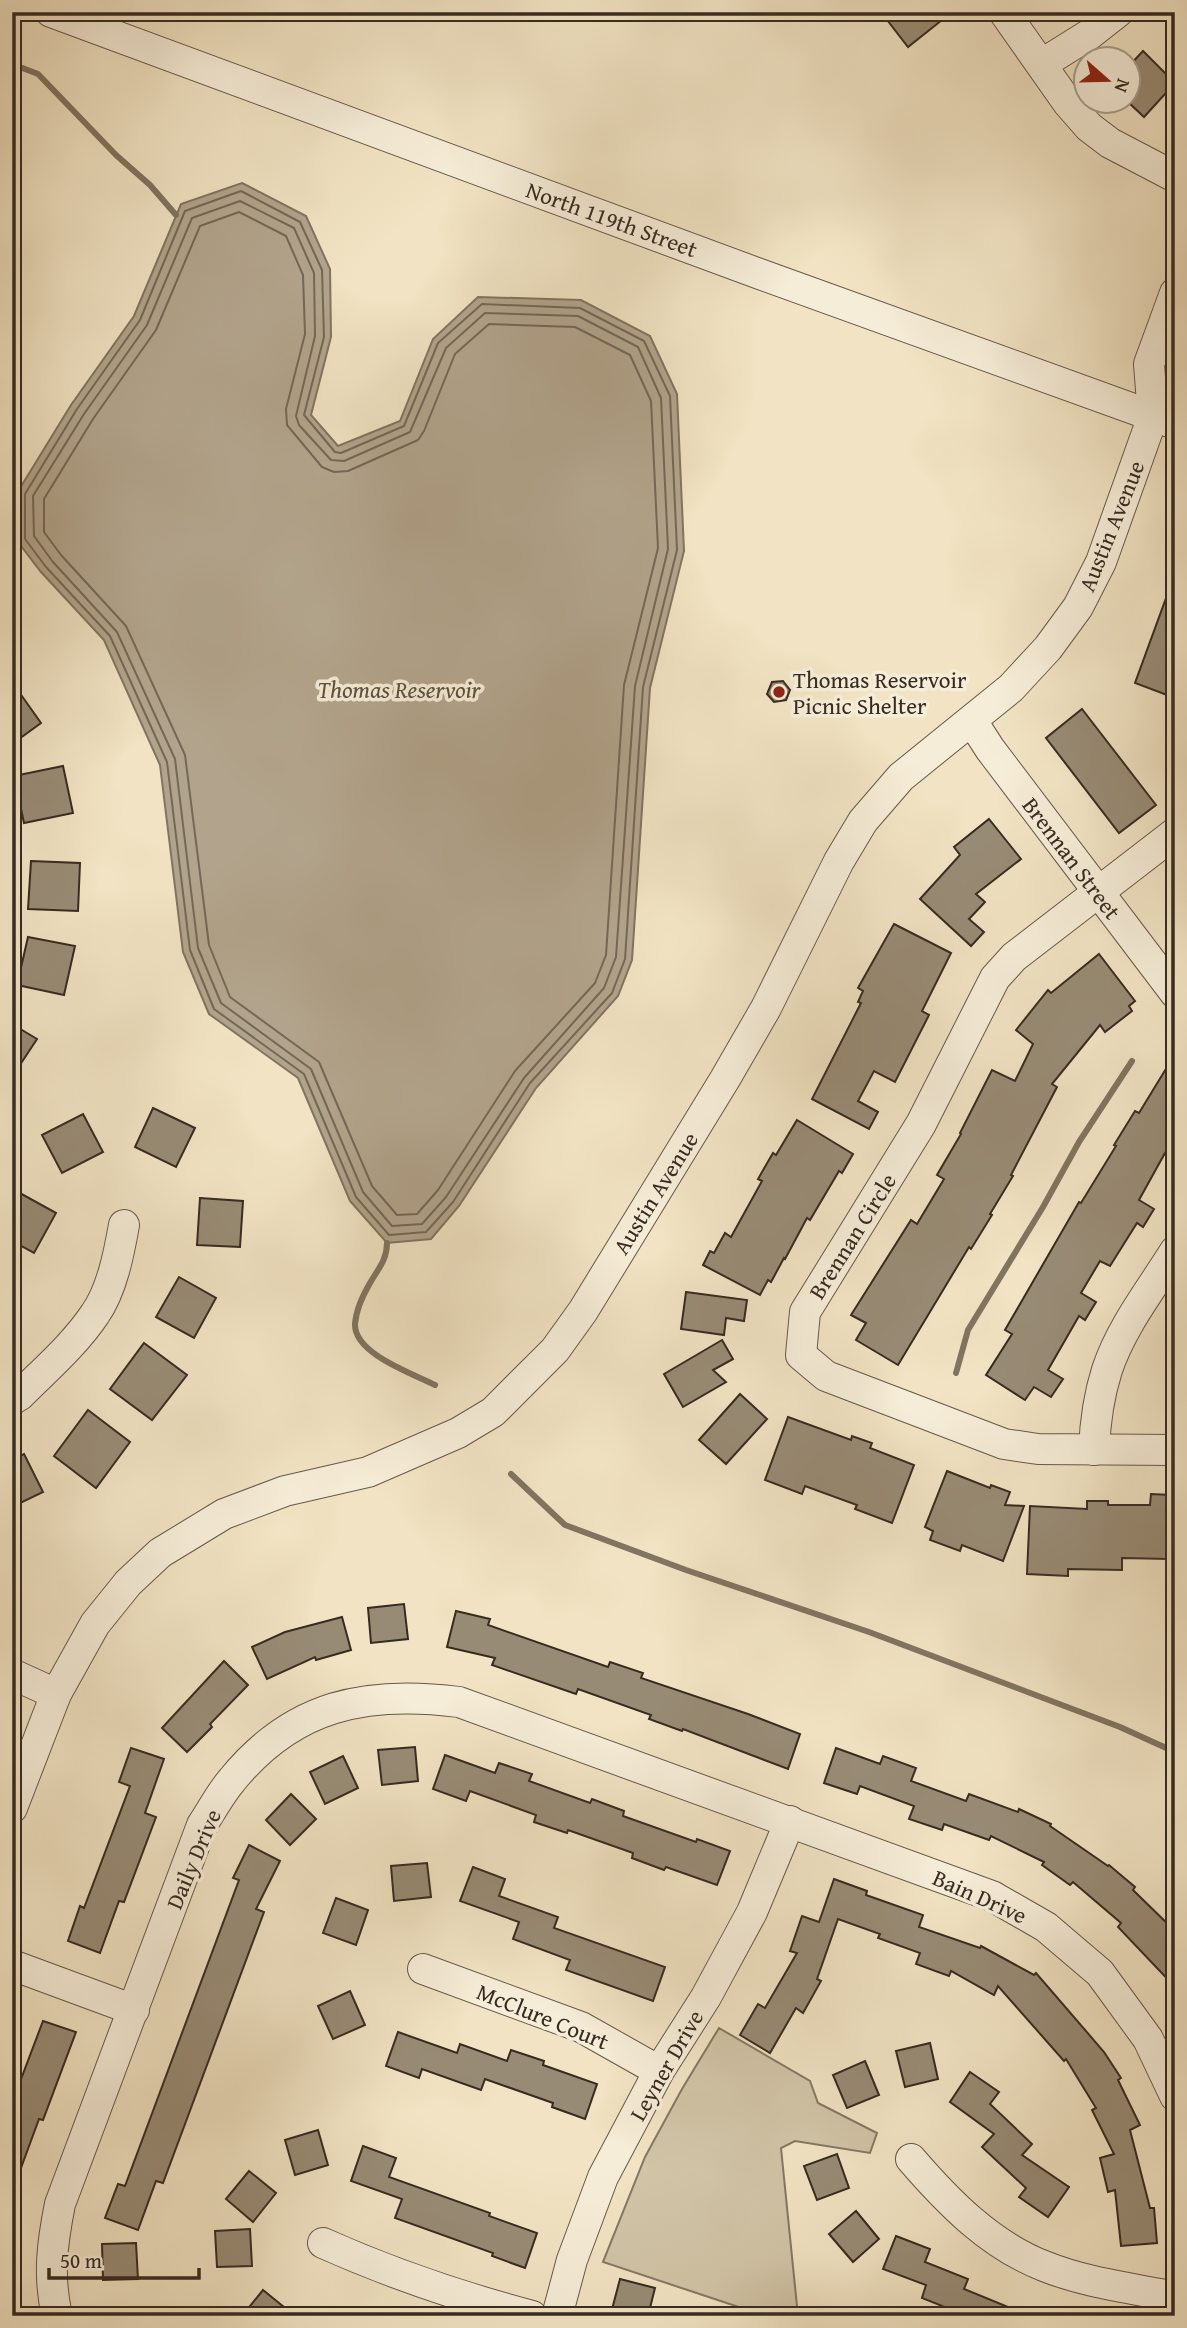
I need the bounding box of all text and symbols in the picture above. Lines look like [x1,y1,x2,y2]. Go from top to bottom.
north arrow [1072,46,1142,116]
text: N [1108,75,1138,97]
street label: North 119th Street [522,173,702,265]
street label: Austin Avenue [1070,455,1152,597]
place label: Thomas Reservoir Picnic Shelter [793,663,967,722]
water label: Thomas Reservoir [317,672,482,707]
marker: Thomas Reservoir Picnic Shelter [771,684,787,700]
street label: Brennan Street [1015,790,1129,926]
street label: Austin Avenue [604,1125,706,1261]
street label: Brennan Circle [800,1167,904,1305]
street label: Daily Drive [157,1804,229,1914]
street label: Bain Drive [928,1861,1032,1931]
street label: McClure Court [472,1975,614,2057]
street label: Leyner Drive [621,2003,711,2127]
scale bar [49,2237,200,2281]
text: 50 m [60,2245,102,2276]

